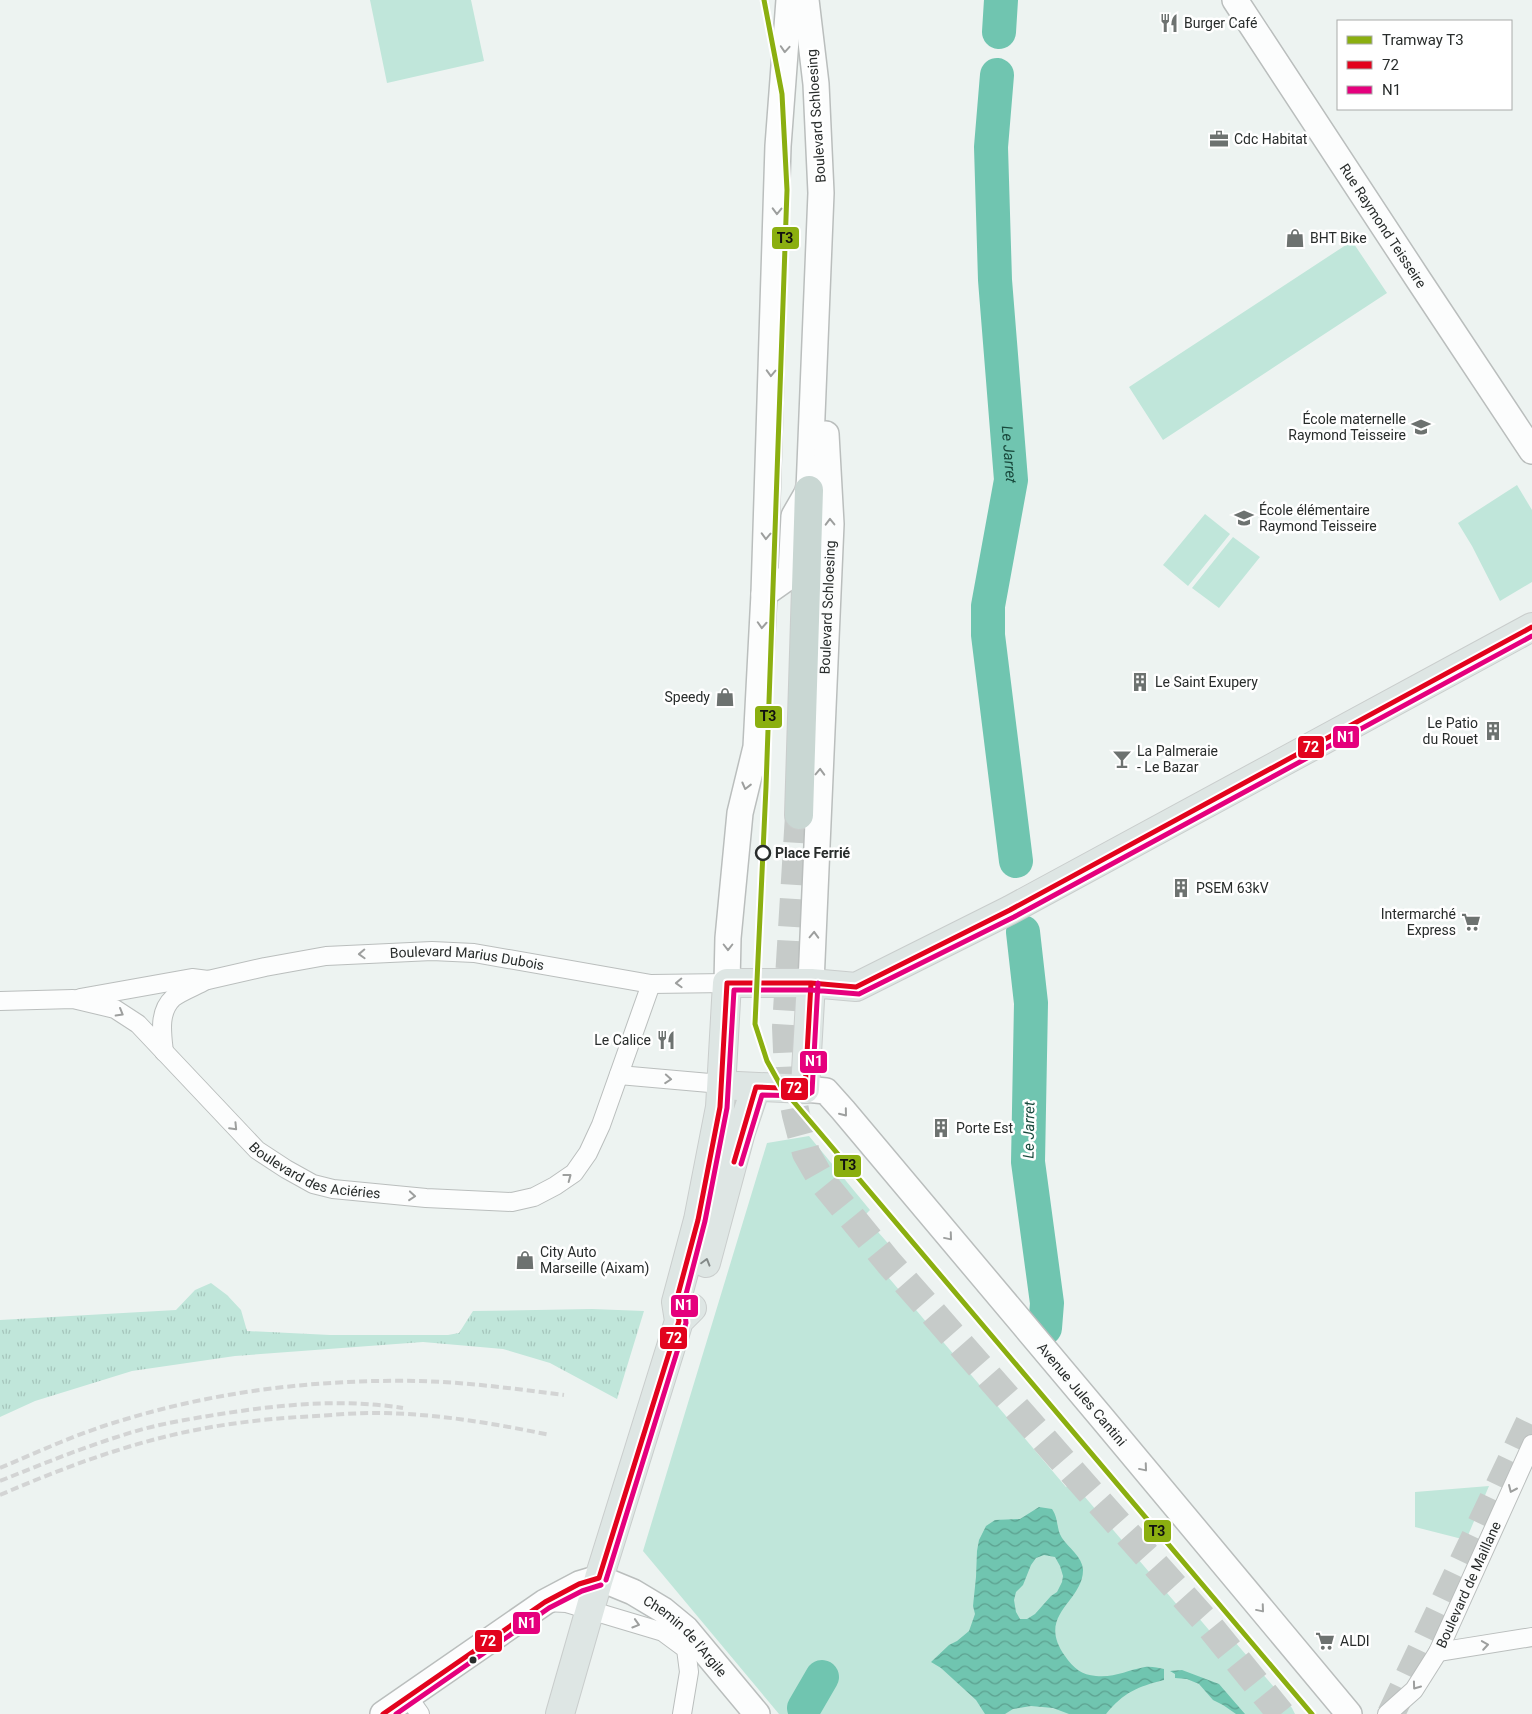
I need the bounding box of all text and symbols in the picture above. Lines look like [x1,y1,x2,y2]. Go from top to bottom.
restaurant icon: Burger Café [1158,12,1180,34]
place label: Burger Café [1184,15,1257,31]
legend [1337,20,1512,110]
text: Tramway T3 [1382,31,1464,49]
one-way arrow [779,45,790,53]
street label: Boulevard Schloesing [803,49,829,183]
text: 72 [1382,56,1399,74]
text: N1 [1382,81,1401,99]
office icon: Cdc Habitat [1208,128,1230,150]
place label: Cdc Habitat [1234,131,1308,147]
street label: Rue Raymond Teisseire [1337,161,1430,291]
one-way arrow [771,207,782,215]
line badge: T3 [771,226,800,250]
shop icon: BHT Bike [1284,227,1306,249]
text: T3 [777,230,793,246]
place label: BHT Bike [1310,230,1367,246]
one-way arrow [766,369,777,377]
place label: École maternelle Raymond Teisseire [1288,410,1406,443]
school or university icon: École maternelle Raymond Teisseire [1410,416,1432,438]
water label: Le Jarret [998,425,1020,485]
place label: École élémentaire Raymond Teisseire [1259,501,1377,534]
school or university icon: École élémentaire Raymond Teisseire [1233,507,1255,529]
one-way arrow [825,518,835,526]
one-way arrow [761,532,771,540]
street label: Boulevard Schloesing [816,540,838,675]
one-way arrow [757,622,768,630]
building icon: Le Saint Exupery [1129,671,1151,693]
place label: Le Saint Exupery [1155,674,1258,690]
shop icon: Speedy [714,686,736,708]
place label: Speedy [664,689,710,705]
line badge: T3 [754,705,783,729]
text: T3 [760,708,776,724]
place label: Le Patio du Rouet [1423,715,1478,747]
building icon: Le Patio du Rouet [1482,720,1504,742]
line badge: N1 [1332,725,1360,749]
text: N1 [1337,729,1355,745]
line badge: 72 [1297,735,1325,759]
text: 72 [1303,739,1319,755]
place label: La Palmeraie - Le Bazar [1137,743,1218,775]
bar icon: La Palmeraie - Le Bazar [1111,748,1133,770]
one-way arrow [815,768,826,776]
one-way arrow [742,782,752,790]
marker: Place Ferrié [755,845,771,861]
place label: Place Ferrié [775,845,851,861]
building icon: PSEM 63kV [1170,877,1192,899]
place label: PSEM 63kV [1196,880,1269,896]
place label: Intermarché Express [1381,906,1456,938]
supermarket icon: Intermarché Express [1460,911,1482,933]
one-way arrow [808,930,819,938]
street label: Boulevard Marius Dubois [390,943,545,973]
one-way arrow [723,944,733,952]
one-way arrow [357,949,365,960]
one-way arrow [674,978,682,989]
one-way arrow [114,1006,123,1016]
restaurant icon: Le Calice [655,1029,677,1051]
place label: Le Calice [594,1032,651,1048]
line badge: N1 [799,1050,828,1074]
text: N1 [805,1053,823,1069]
one-way arrow [664,1073,672,1084]
line badge: 72 [780,1077,809,1101]
text: 72 [786,1080,802,1096]
water label: Le Jarret [1020,1101,1039,1159]
one-way arrow [839,1107,848,1116]
building icon: Porte Est [930,1117,952,1139]
place label: Porte Est [956,1120,1013,1136]
one-way arrow [228,1121,237,1130]
street label: Boulevard des Aciéries [246,1139,381,1202]
line badge: T3 [833,1154,862,1178]
text: T3 [840,1157,856,1173]
one-way arrow [562,1173,571,1182]
one-way arrow [408,1191,416,1202]
one-way arrow [943,1231,951,1240]
place label: City Auto Marseille (Aixam) [540,1244,649,1277]
shop icon: City Auto Marseille (Aixam) [514,1249,536,1271]
one-way arrow [700,1257,711,1266]
line badge: N1 [670,1294,699,1318]
text: N1 [675,1297,693,1313]
line badge: 72 [659,1326,688,1350]
text: 72 [666,1330,682,1346]
street label: Avenue Jules Cantini [1034,1339,1130,1449]
one-way arrow [1138,1462,1147,1471]
one-way arrow [1508,1484,1518,1493]
line badge: T3 [1143,1519,1172,1543]
street label: Boulevard de Maillane [1433,1519,1504,1650]
text: T3 [1149,1523,1165,1539]
street label: Chemin de l'Argile [640,1592,730,1680]
one-way arrow [1255,1603,1263,1612]
line badge: N1 [512,1611,541,1635]
text: N1 [518,1615,536,1631]
one-way arrow [632,1618,640,1628]
line badge: 72 [474,1629,503,1653]
supermarket icon: ALDI [1314,1630,1336,1652]
text: 72 [480,1633,496,1649]
place label: ALDI [1340,1633,1370,1649]
one-way arrow [1481,1640,1489,1650]
unlabelled marker [468,1655,478,1665]
one-way arrow [1413,1680,1422,1690]

